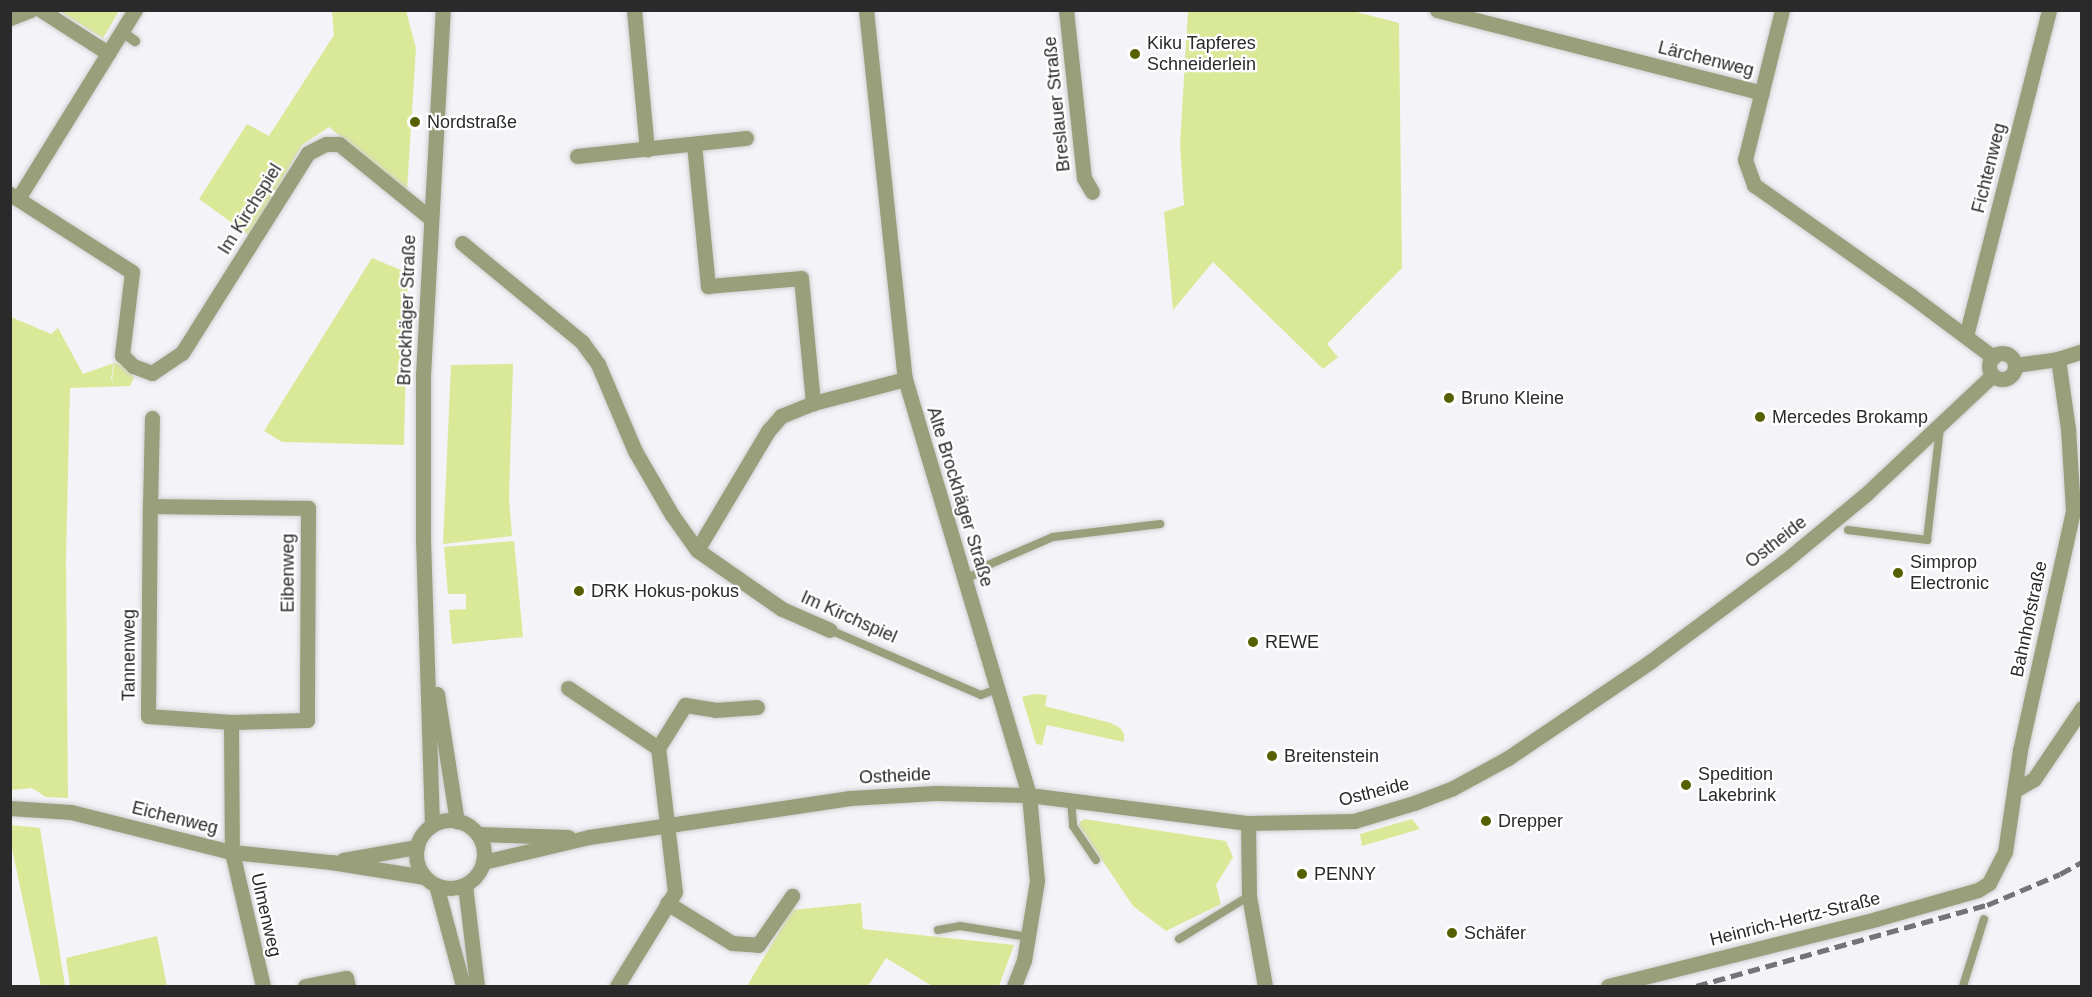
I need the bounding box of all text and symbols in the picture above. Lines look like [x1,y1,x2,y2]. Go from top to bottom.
place label: Kiku Tapferes Schneiderlein [1147,33,1256,76]
street label: Breslauer Straße [1039,35,1075,173]
street label: Lärchenweg [1656,37,1756,81]
marker: Kiku Tapferes Schneiderlein [1128,47,1142,61]
place label: Nordstraße [427,111,517,133]
marker: Nordstraße [408,115,422,129]
street label: Fichtenweg [1967,121,2011,215]
street label: Im Kirchspiel [214,160,286,258]
street label: Brockhäger Straße [394,234,420,386]
place label: Bruno Kleine [1461,387,1564,409]
marker: Bruno Kleine [1442,391,1456,405]
street label: Alte Brockhäger Straße [922,404,998,590]
place label: Mercedes Brokamp [1772,406,1928,428]
marker: Mercedes Brokamp [1753,410,1767,424]
street label: Ostheide [1741,511,1811,573]
street label: Eibenweg [277,533,299,613]
place label: Simprop Electronic [1910,552,1989,594]
street label: Bahnhofstraße [2006,559,2052,679]
marker: Simprop Electronic [1891,566,1905,580]
place label: DRK Hokus-pokus [591,580,739,602]
marker: DRK Hokus-pokus [572,584,586,598]
street label: Im Kirchspiel [798,586,900,648]
street label: Tannenweg [118,609,140,701]
place label: REWE [1265,631,1319,653]
marker: REWE [1246,635,1260,649]
place label: Breitenstein [1284,745,1379,767]
marker: Breitenstein [1265,749,1279,763]
street label: Ostheide [858,763,932,789]
place label: Spedition Lakebrink [1698,764,1776,806]
street label: Ostheide [1336,773,1412,811]
marker: Spedition Lakebrink [1679,778,1693,792]
street label: Eichenweg [130,797,220,839]
place label: Drepper [1498,810,1563,832]
marker: Drepper [1479,814,1493,828]
place label: PENNY [1314,863,1376,885]
marker: PENNY [1295,867,1309,881]
street label: Ulmenweg [246,871,286,959]
street label: Heinrich-Hertz-Straße [1707,887,1883,951]
place label: Schäfer [1464,922,1526,944]
marker: Schäfer [1445,926,1459,940]

